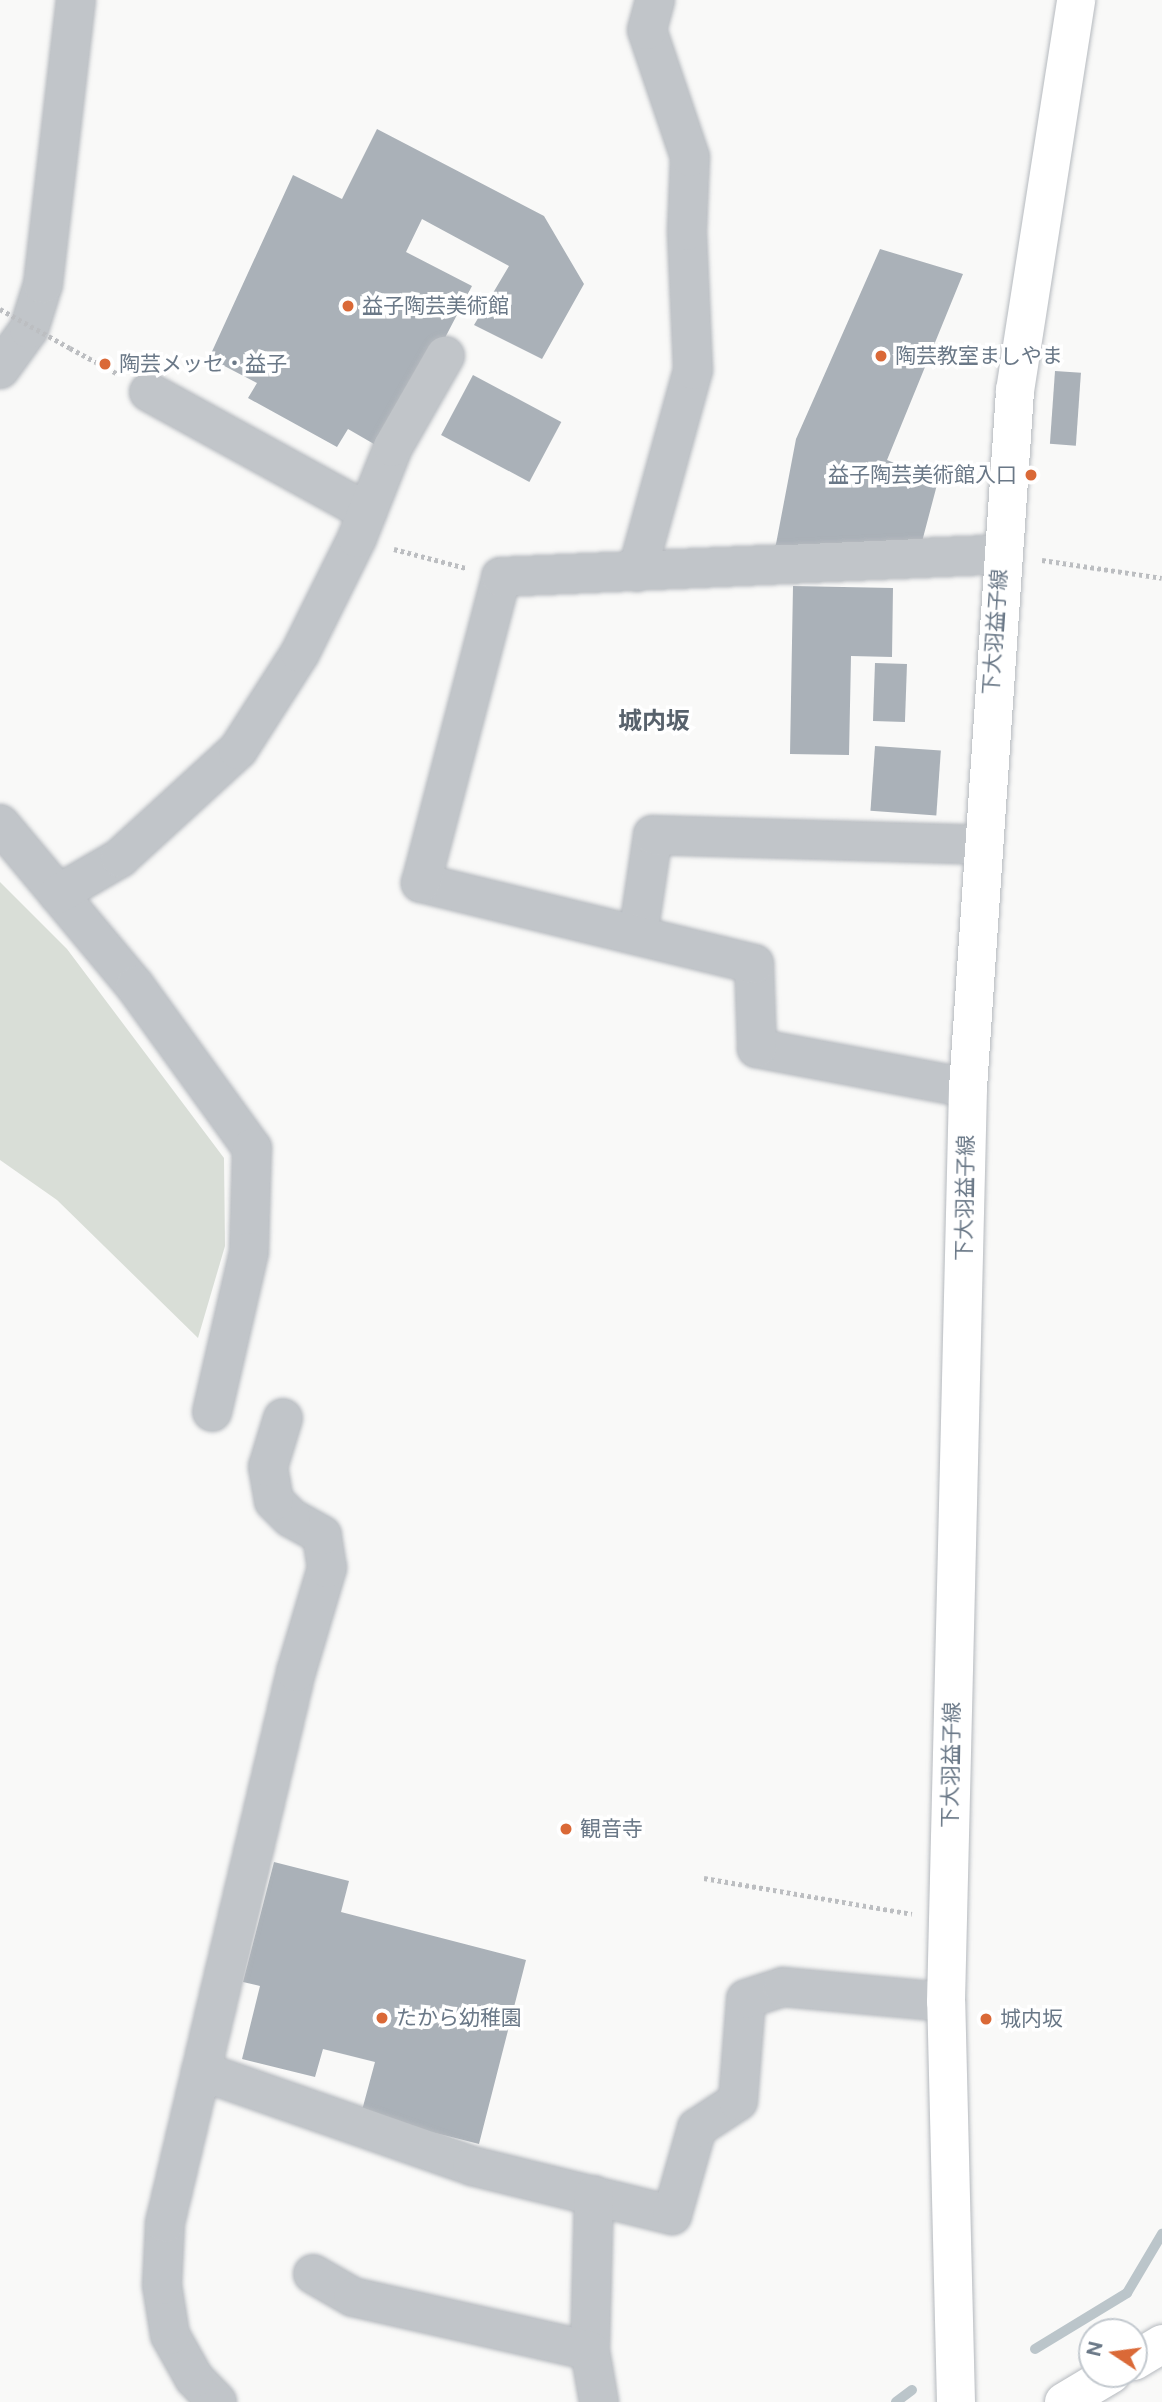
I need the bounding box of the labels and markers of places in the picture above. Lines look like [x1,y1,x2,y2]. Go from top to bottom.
place label: 益子陶芸美術館 [362,293,509,319]
marker: 益子陶芸美術館 [340,298,356,314]
place label: 陶芸教室ましやま [895,343,1063,369]
marker: 陶芸教室ましやま [873,348,889,364]
place label: 陶芸メッセ・益子 [119,351,287,377]
marker: 陶芸メッセ・益子 [97,356,113,372]
place label: 益子陶芸美術館入口 [828,462,1017,488]
marker: 益子陶芸美術館入口 [1023,467,1039,483]
place label: 観音寺 [580,1816,643,1842]
marker: 観音寺 [558,1821,574,1837]
place label: たから幼稚園 [396,2005,522,2031]
place label: 城内坂 [1000,2006,1063,2032]
marker: たから幼稚園 [374,2010,390,2026]
marker: 城内坂 [978,2011,994,2027]

